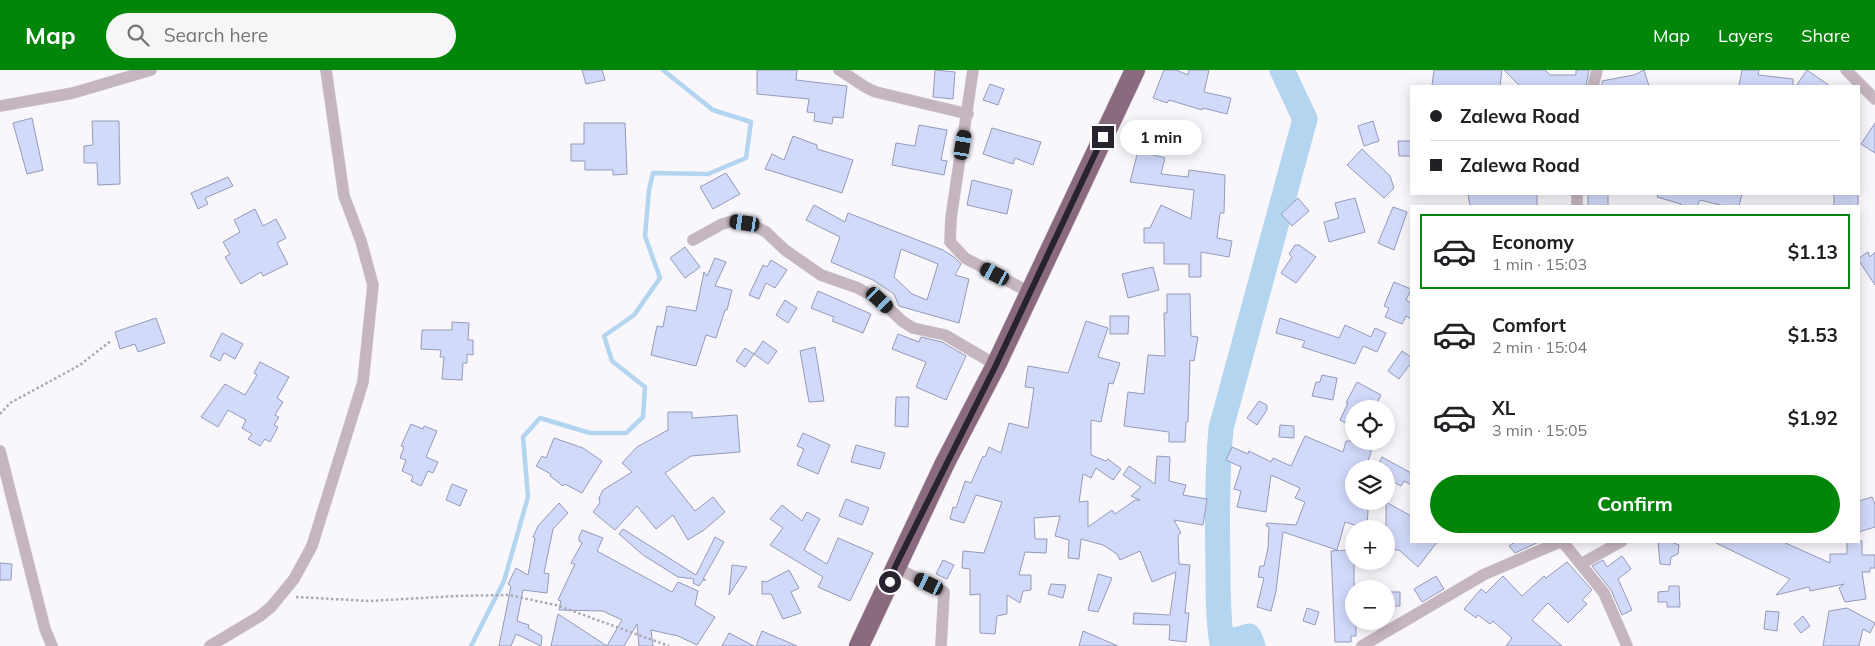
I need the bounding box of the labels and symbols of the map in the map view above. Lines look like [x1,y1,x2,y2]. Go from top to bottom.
callout: 1 min [1120,120,1203,154]
route end [1092,126,1114,148]
car [953,129,972,161]
car [729,213,760,233]
car [978,260,1011,288]
car [863,284,896,316]
route start [879,571,901,593]
car [912,571,945,597]

